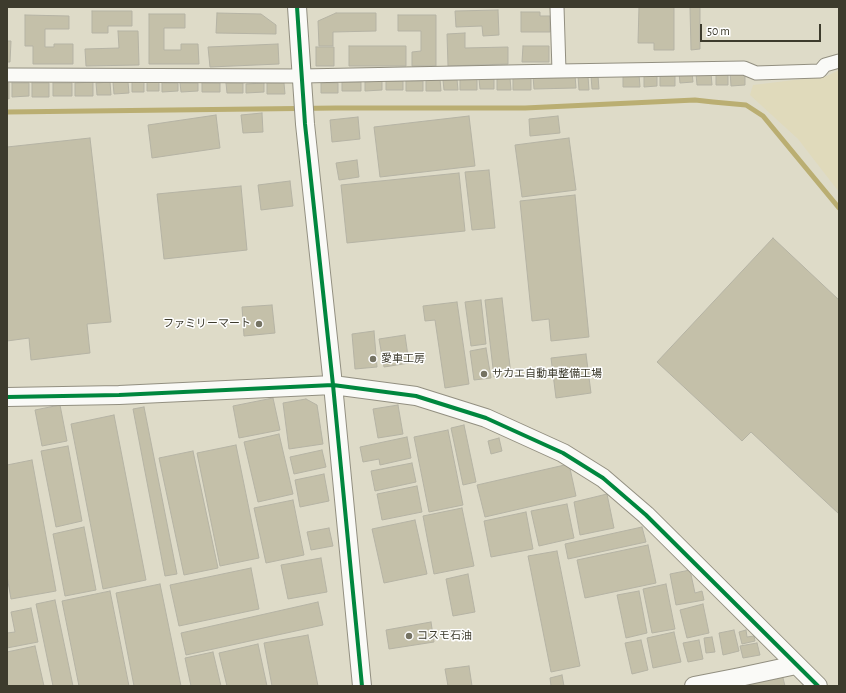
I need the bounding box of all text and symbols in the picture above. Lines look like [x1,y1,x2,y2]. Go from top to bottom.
scale bar [702,16,823,42]
text: 50 m [707,25,730,37]
place label: ファミリーマート [163,317,251,331]
marker: ファミリーマート [254,319,264,329]
place label: 愛車工房 [381,352,425,366]
marker: 愛車工房 [368,354,378,364]
place label: サカエ自動車整備工場 [492,367,602,381]
marker: サカエ自動車整備工場 [479,369,489,379]
place label: コスモ石油 [417,629,472,643]
marker: コスモ石油 [404,631,414,641]

